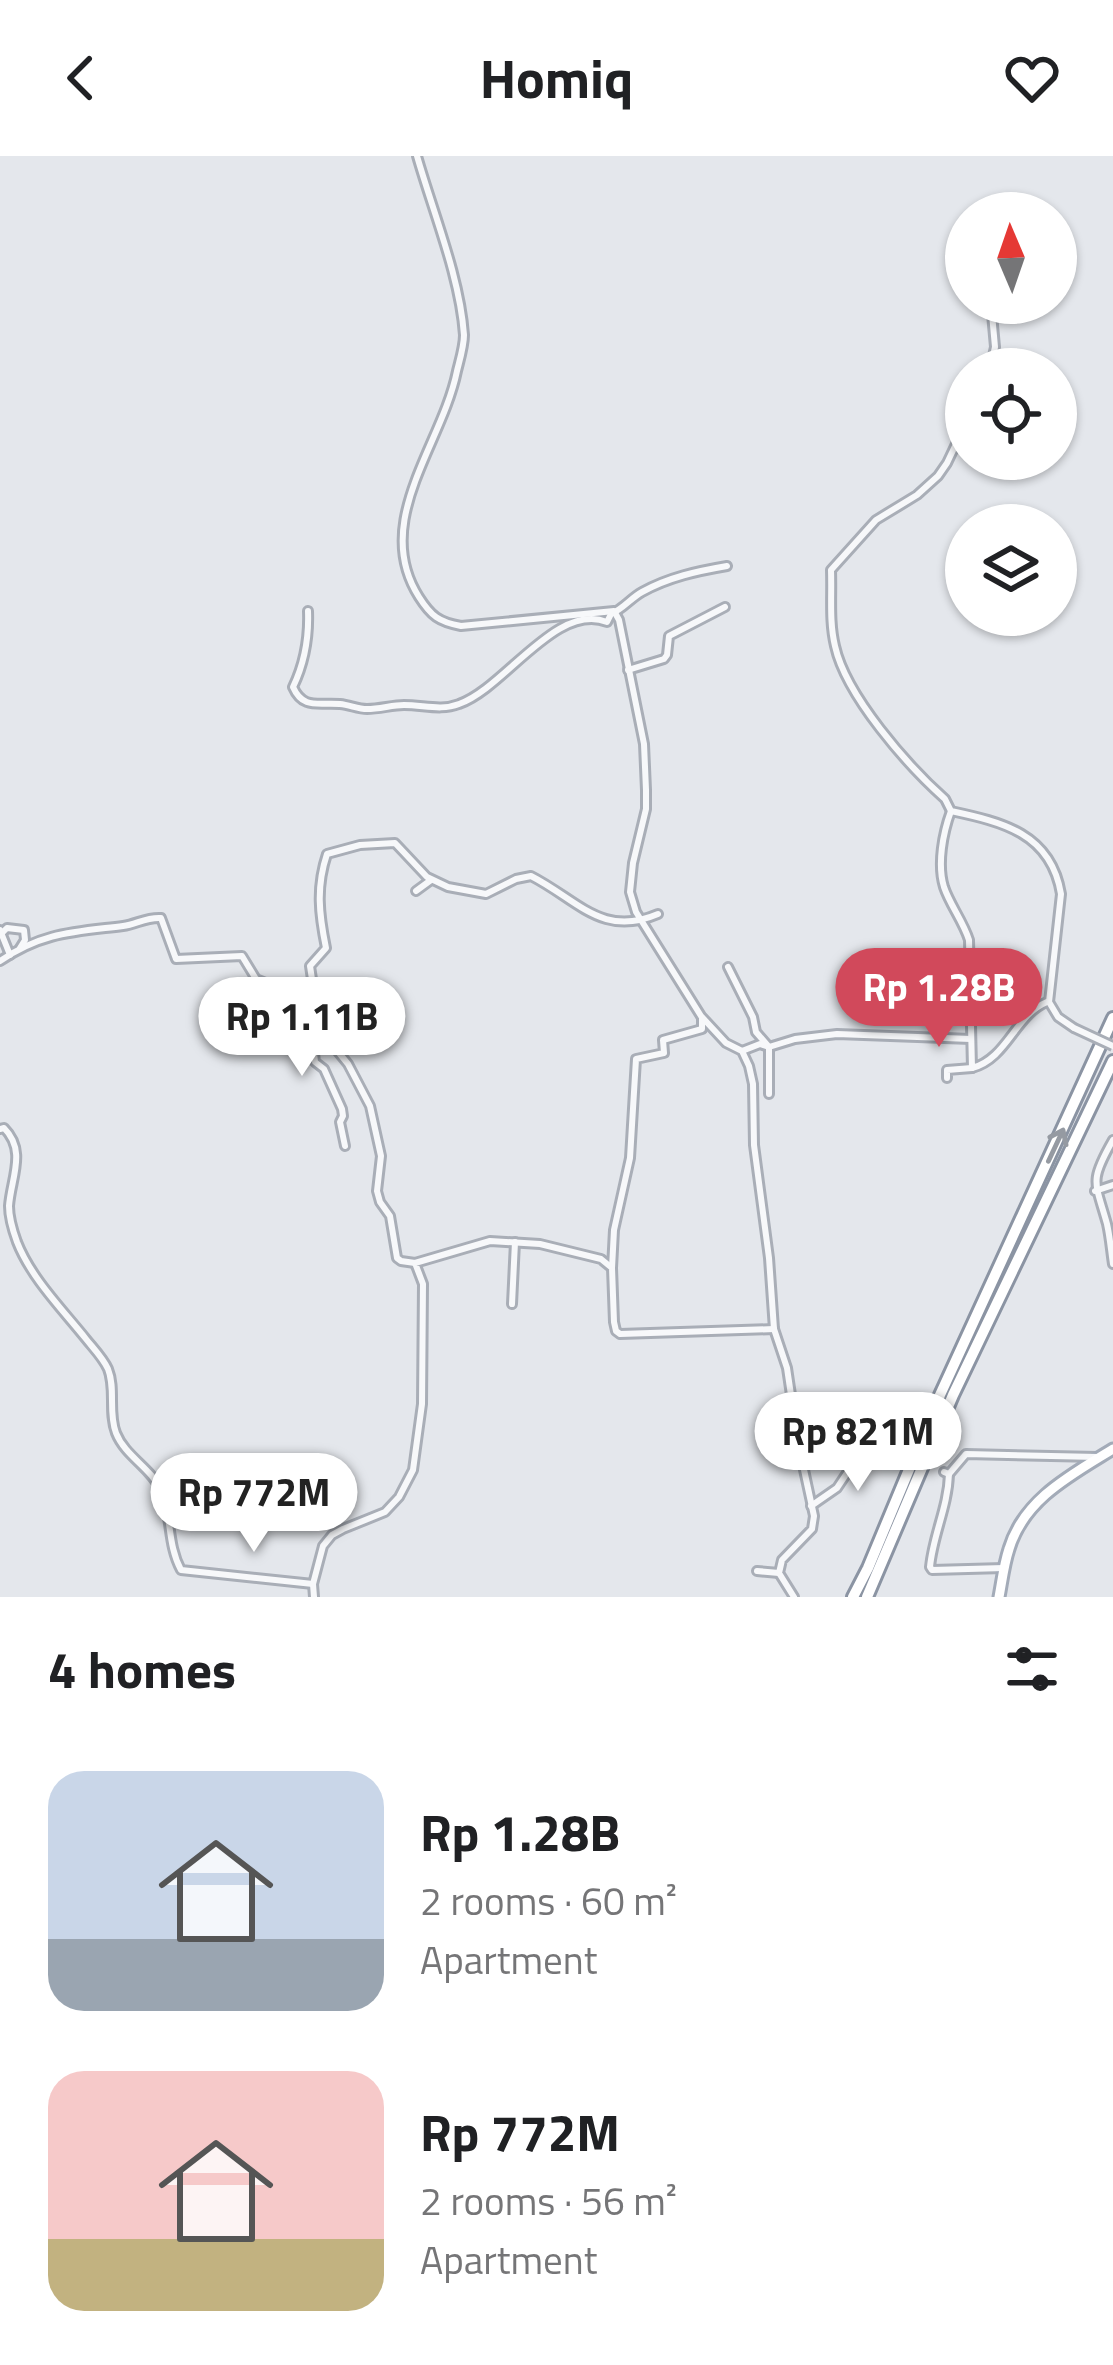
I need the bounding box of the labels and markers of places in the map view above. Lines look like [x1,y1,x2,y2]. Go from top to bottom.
pin: Rp 1.28B [815,948,1063,1050]
pin: Rp 1.11B [178,977,426,1079]
pin: Rp 821M [747,1392,969,1494]
pin: Rp 772M [143,1453,365,1555]

